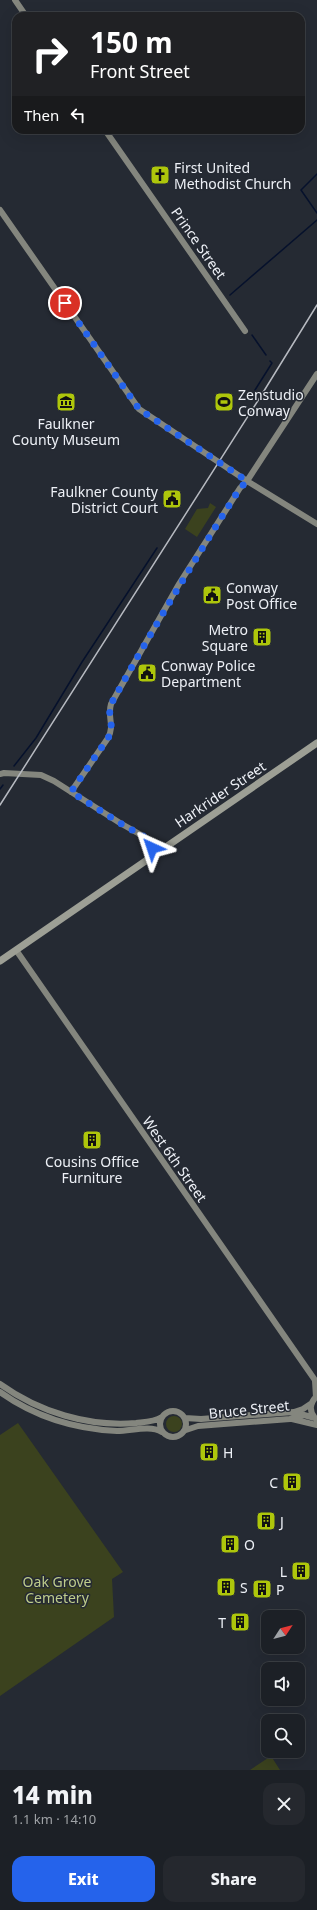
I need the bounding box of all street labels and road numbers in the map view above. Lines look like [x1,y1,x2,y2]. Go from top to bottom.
street label: Prince Street [167,203,231,283]
street label: Harkrider Street [171,757,269,831]
street label: West 6th Street [138,1112,212,1206]
street label: Bruce Street [208,1395,290,1423]

